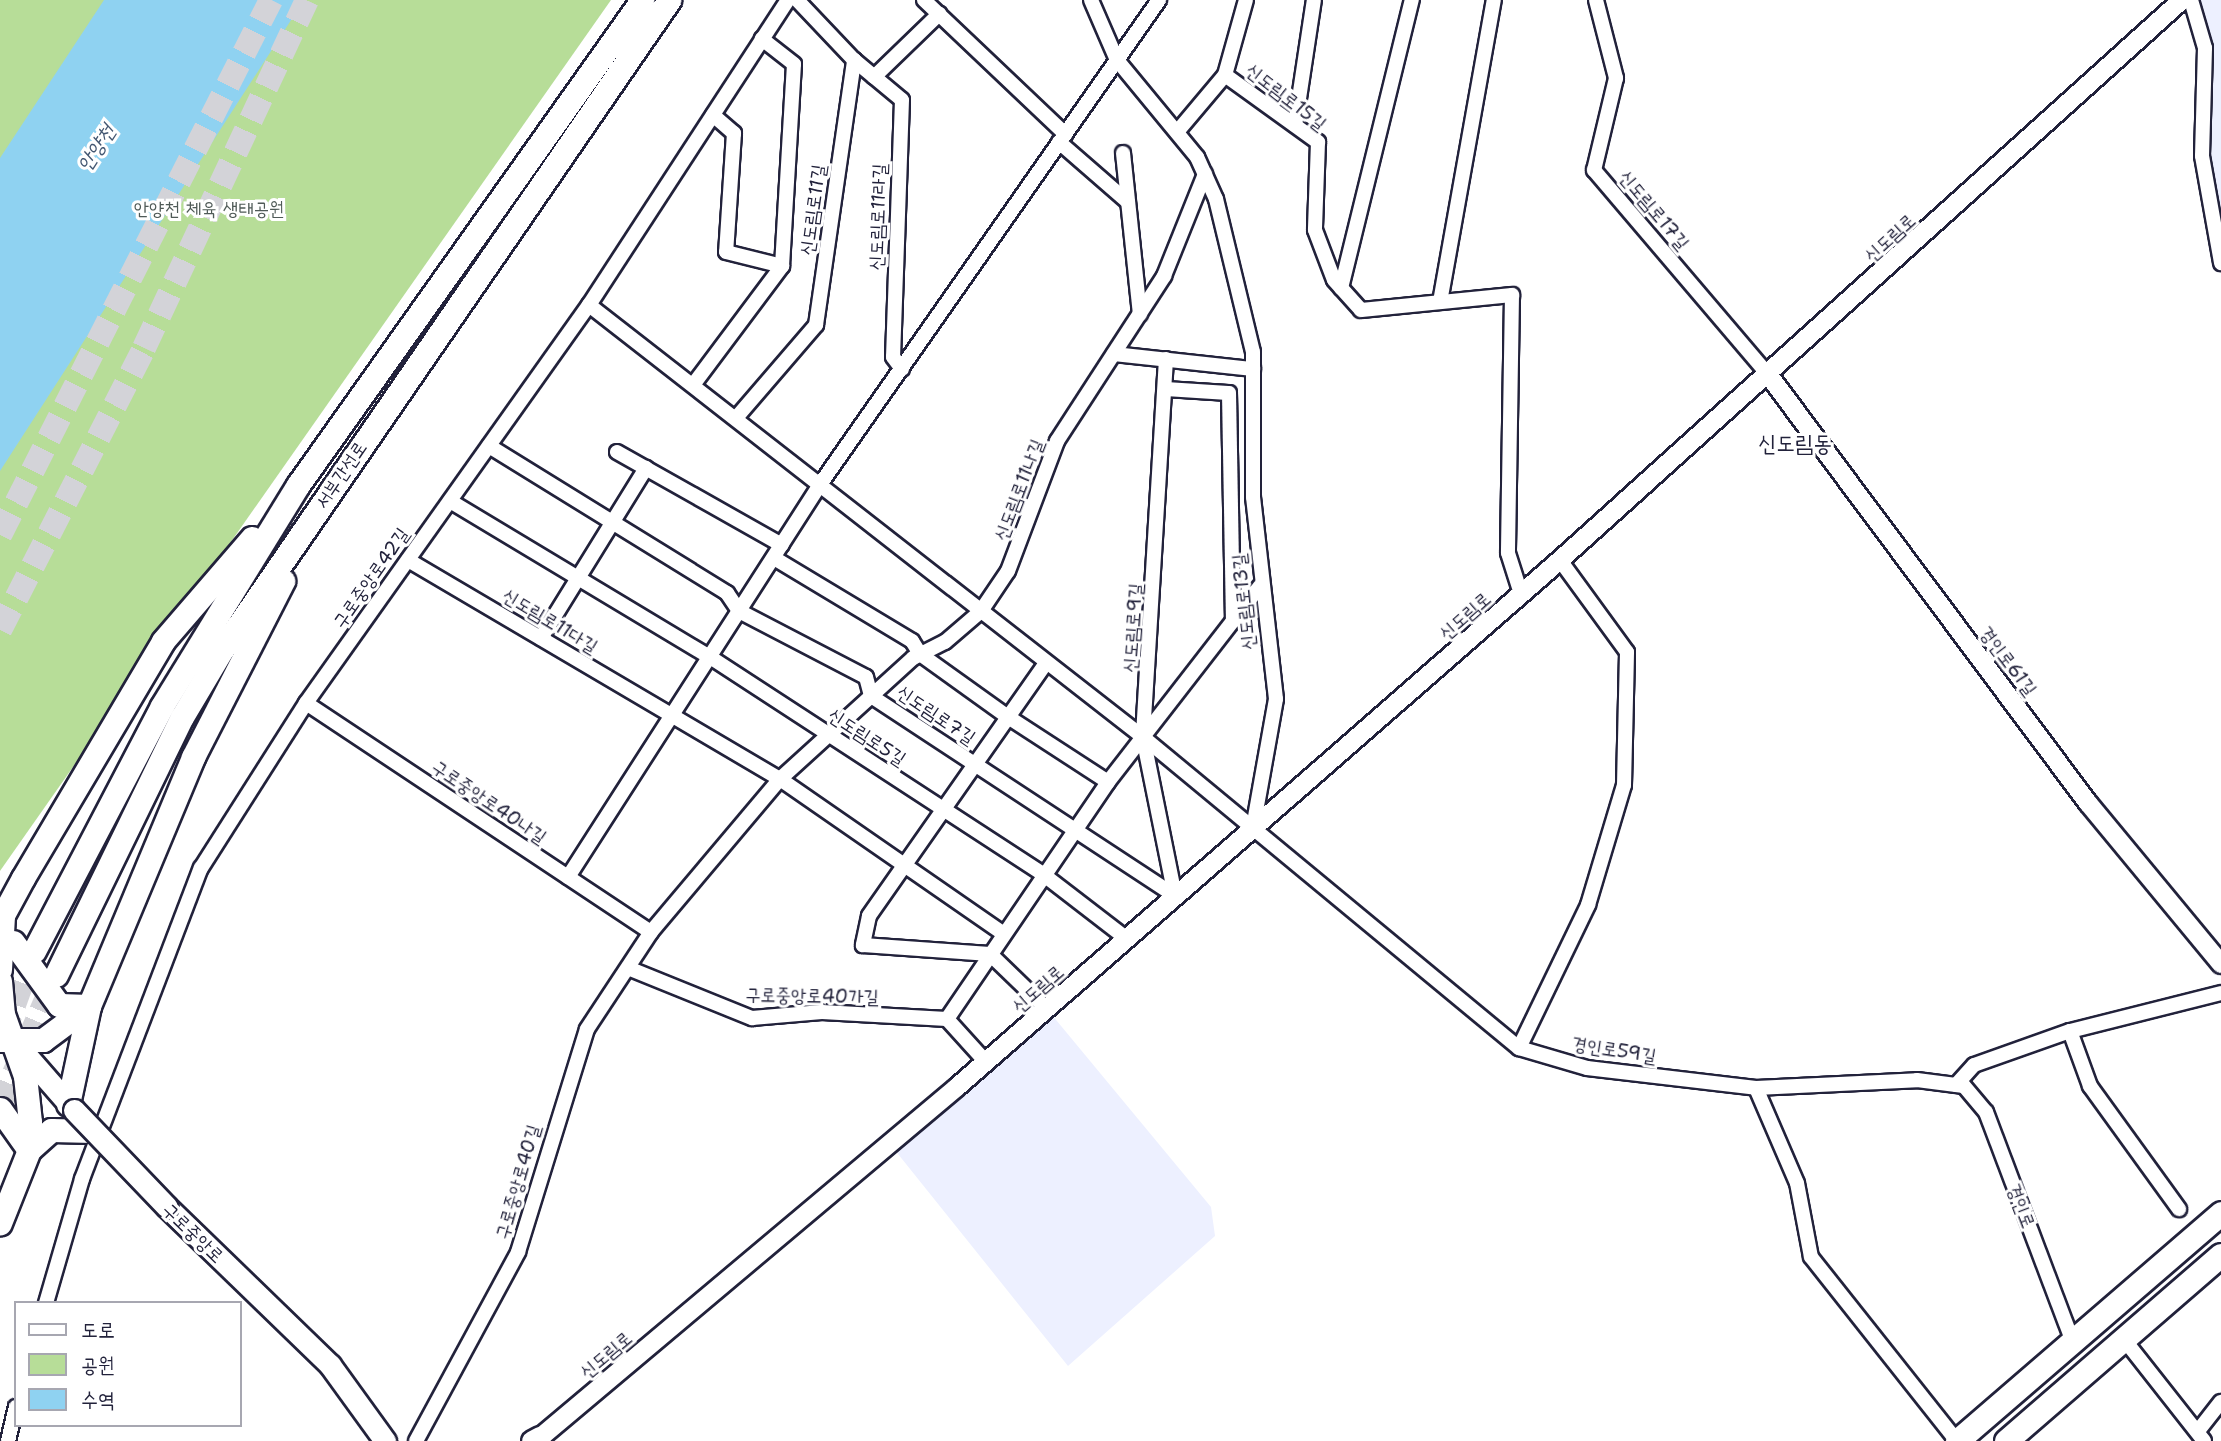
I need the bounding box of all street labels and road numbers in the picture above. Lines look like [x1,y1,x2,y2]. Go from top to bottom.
street label: 신도림로15길 [1241,59,1331,135]
street label: 신도림로11길 [795,163,831,257]
street label: 신도림로11라길 [865,163,891,271]
street label: 신도림로17길 [1614,166,1694,254]
street label: 신도림로 [1860,209,1920,267]
street label: 신도림로11나길 [989,436,1049,544]
street label: 서부간선로 [310,437,372,513]
street label: 구로중앙로42길 [328,524,414,632]
street label: 신도림로13길 [1228,553,1260,651]
street label: 신도림로9길 [1118,582,1148,674]
street label: 신도림로11다길 [498,584,602,658]
street label: 신도림로 [1434,587,1496,645]
street label: 경인로61길 [1975,622,2041,700]
street label: 신도림로7길 [892,680,980,750]
street label: 신도림로5길 [824,703,910,771]
street label: 구로중앙로40나길 [427,755,551,849]
street label: 신도림로 [1007,960,1069,1018]
street label: 구로중앙로40가길 [745,983,879,1009]
street label: 경인로59길 [1570,1032,1658,1068]
street label: 구로중앙로40길 [491,1122,545,1242]
street label: 경인로 [2002,1181,2040,1231]
street label: 구로중앙로 [158,1198,228,1268]
street label: 신도림로 [575,1327,637,1383]

